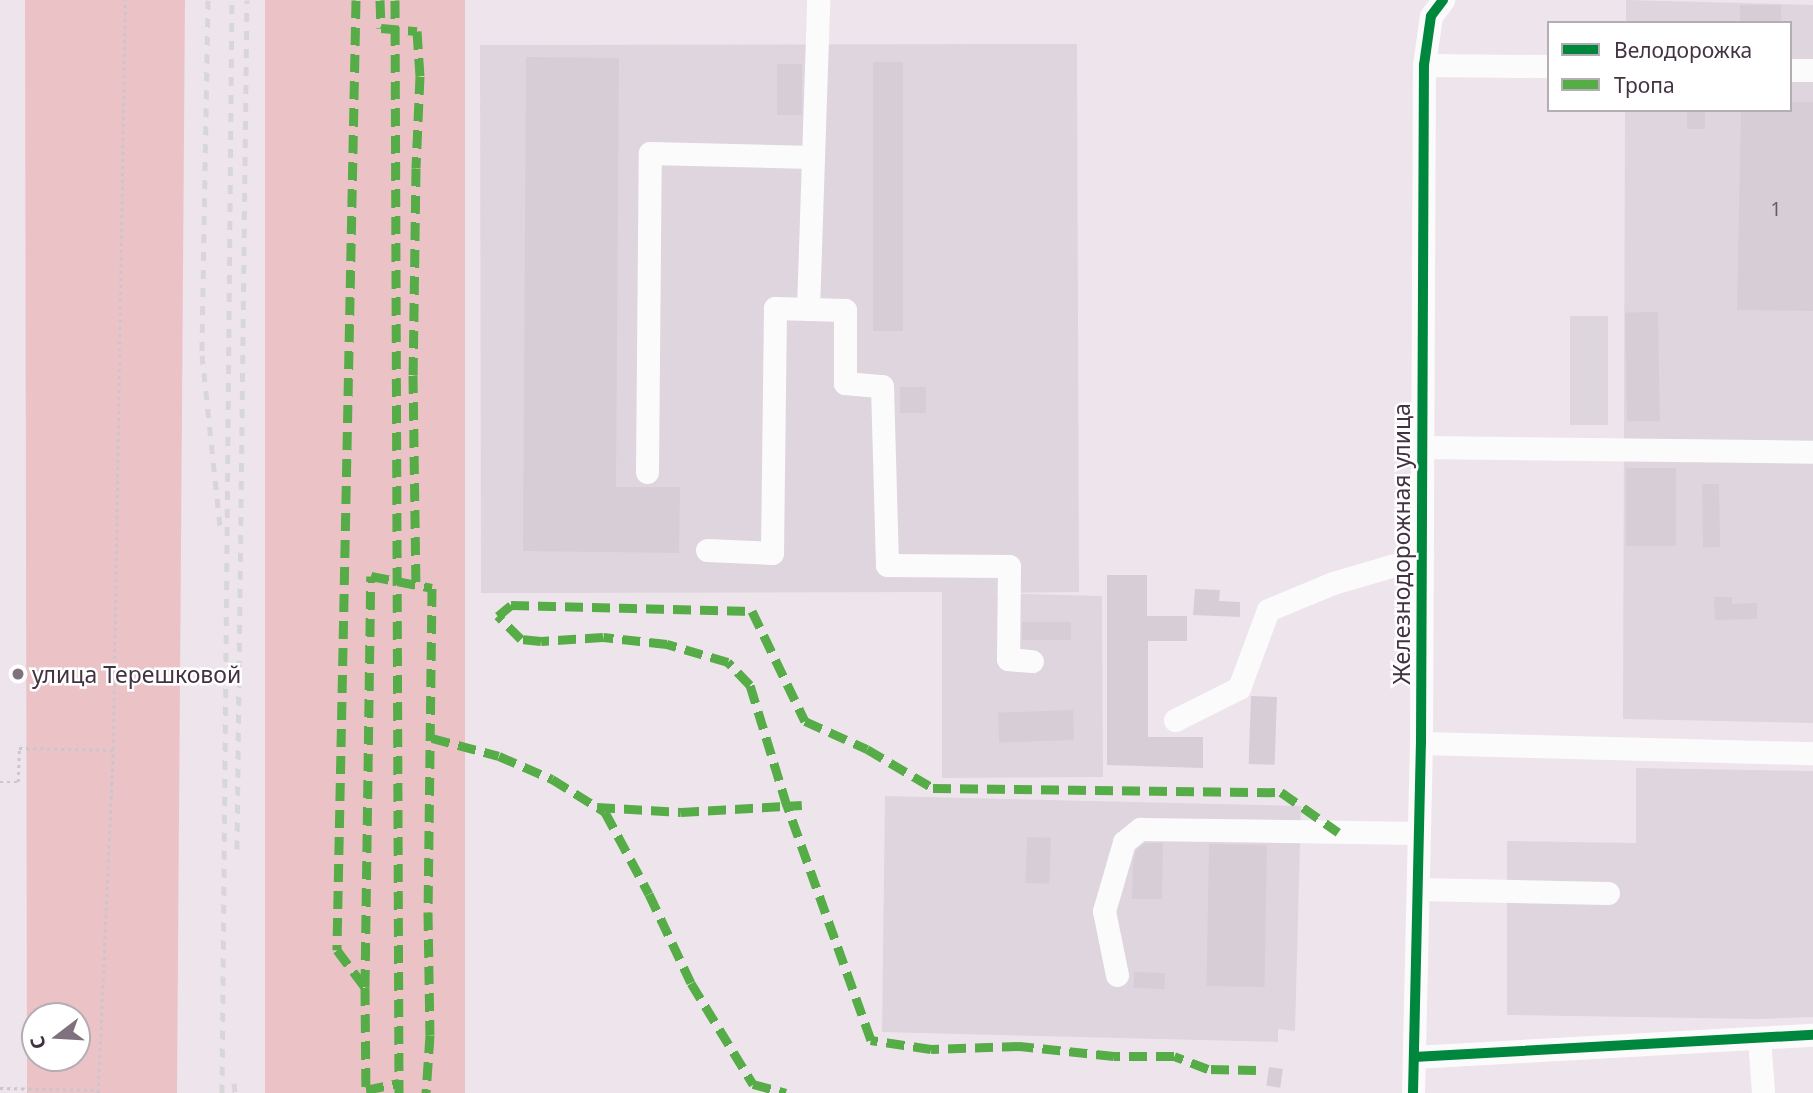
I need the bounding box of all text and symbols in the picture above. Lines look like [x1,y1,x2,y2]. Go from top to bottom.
legend [1547,21,1792,112]
text: Велодорожка [1614,36,1752,64]
text: Тропа [1614,71,1675,99]
house number: 1 [1771,199,1781,221]
street label: Железнодорожная улица [1387,403,1415,685]
place label: улица Терешковой [32,660,241,688]
marker: улица Терешковой [10,666,26,682]
north arrow [21,1002,91,1072]
text: С [24,1033,52,1052]

